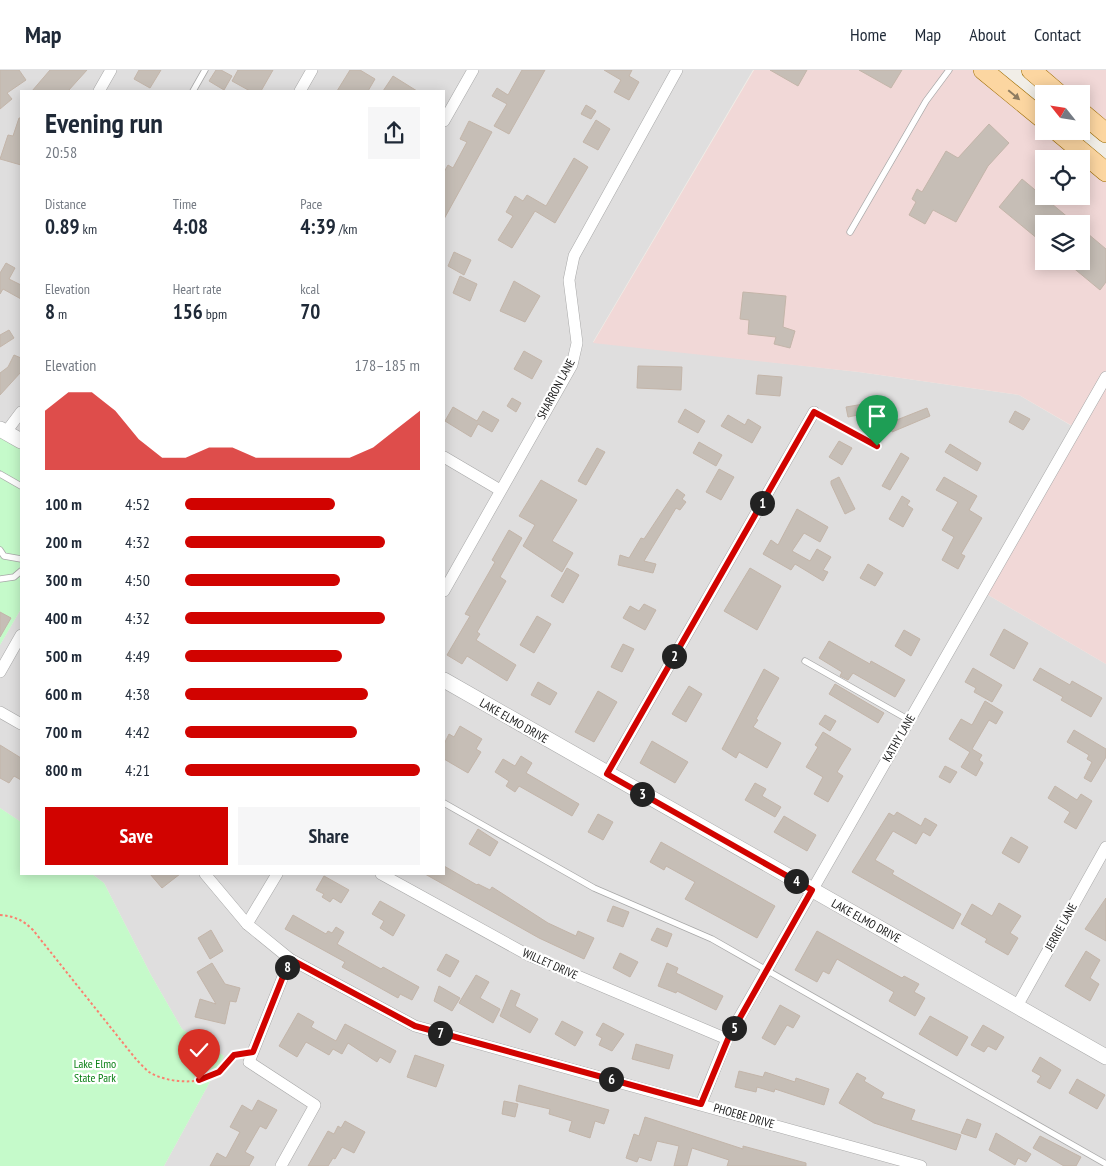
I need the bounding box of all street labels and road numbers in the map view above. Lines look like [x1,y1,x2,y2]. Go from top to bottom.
street label: SHARRON LANE [533,356,578,422]
street label: LAKE ELMO DRIVE [477,695,551,746]
street label: KATHY LANE [879,711,918,764]
street label: LAKE ELMO DRIVE [829,895,903,946]
street label: JERRIE LANE [1041,900,1080,954]
street label: WILLET DRIVE [520,945,580,982]
street label: PHOEBE DRIVE [712,1100,776,1131]

